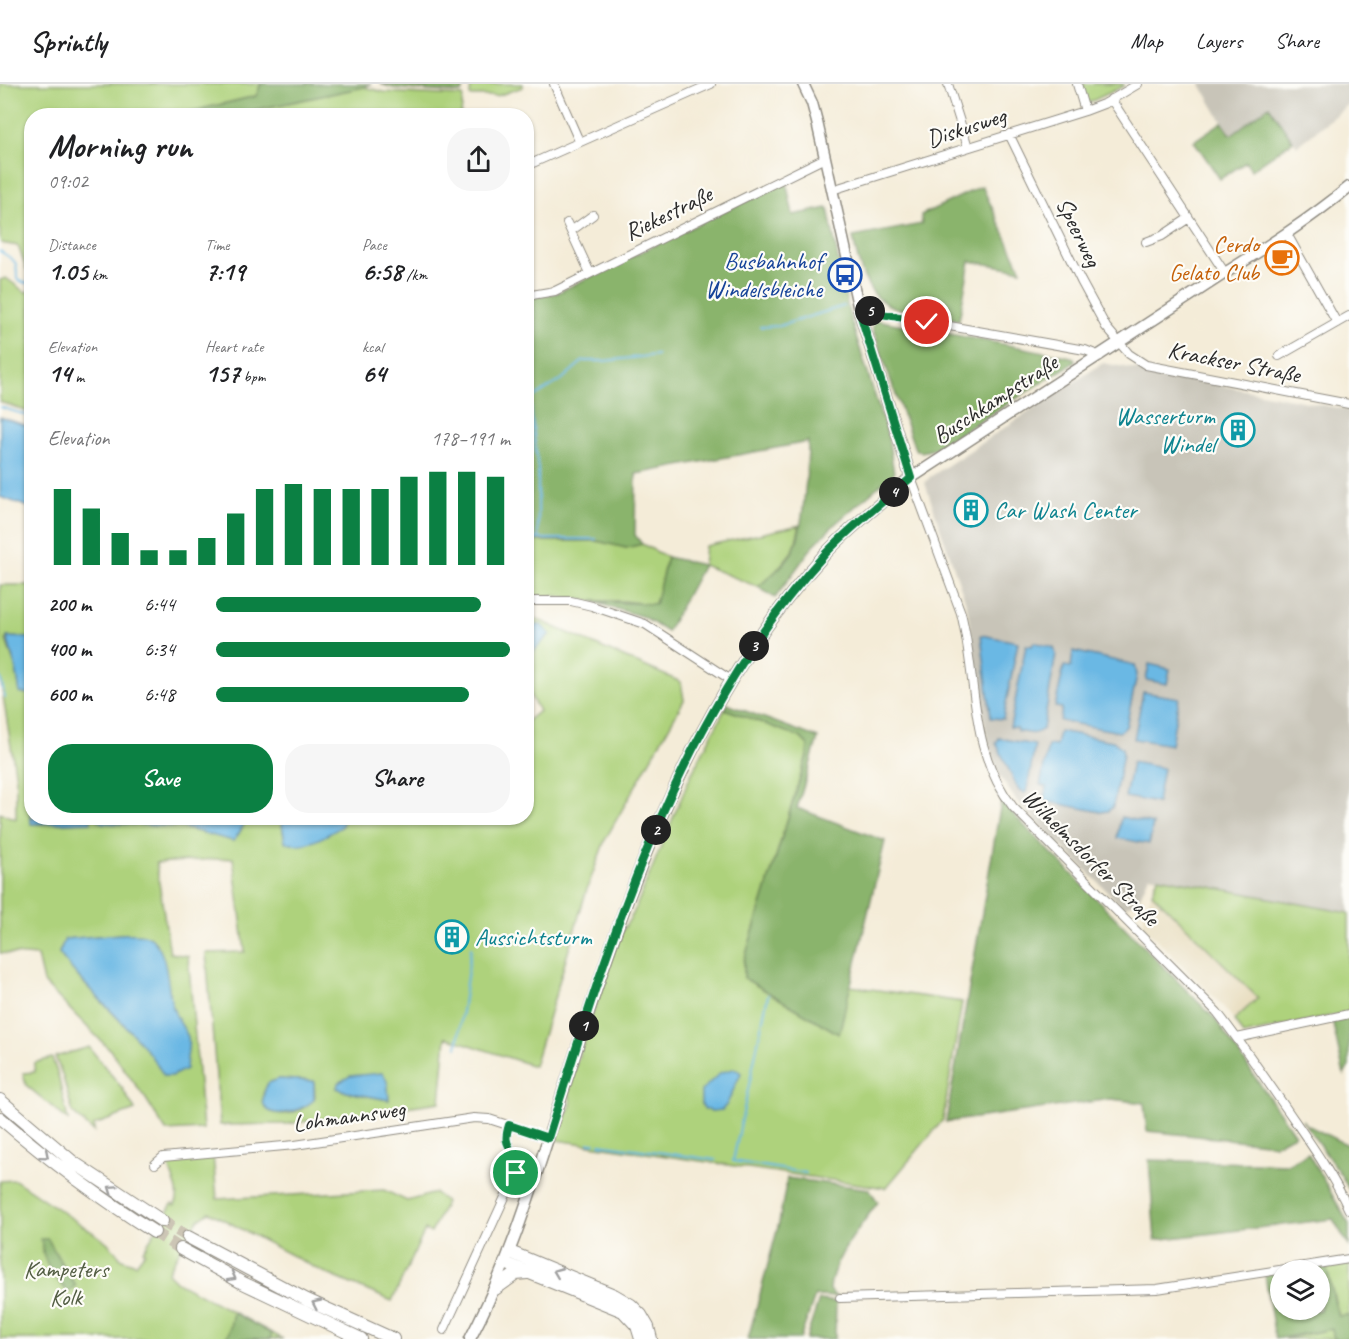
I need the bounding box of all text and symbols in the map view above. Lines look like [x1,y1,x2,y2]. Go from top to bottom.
text: Sprintly [30,24,107,59]
text: Map [1130,28,1163,54]
text: Layers [1196,28,1242,54]
text: Share [1275,28,1319,54]
street label: Diskusweg [923,99,1012,154]
text: Morning run [48,125,192,167]
button: share [447,128,510,191]
text: 09:02 [48,169,88,194]
street label: Riekestraße [619,178,719,247]
street label: Speerweg [1049,192,1109,273]
place label: Cerdo Gelato Club [1169,229,1262,287]
text: Distance [48,235,96,255]
text: Time [205,235,229,255]
text: Pace [362,235,387,255]
cafe icon: Cerdo Gelato Club [1264,240,1300,276]
place label: Busbahnhof Windelsbleiche [705,246,828,304]
text: 1.05 [48,255,88,288]
text: 7:19 [205,255,245,288]
text: 6:58 [362,255,402,288]
bus stop icon: Busbahnhof Windelsbleiche [827,257,863,293]
text: km [88,265,107,285]
text: /km [402,265,427,285]
pin: 5 [855,296,885,326]
pin [901,296,952,347]
text: 5 [867,301,873,321]
icon: check [910,305,943,338]
street label: Krackser Straße [1165,334,1305,390]
text: Elevation [48,337,97,357]
text: Heart rate [205,337,263,357]
text: kcal [362,337,383,357]
street label: Buschkampstraße [927,346,1065,451]
text: 14 [48,357,71,390]
text: 157 [205,357,240,390]
text: 64 [362,357,386,390]
text: m [71,367,84,387]
text: bpm [240,367,265,387]
place label: Wasserturm Windel [1116,401,1219,459]
building icon: Wasserturm Windel [1220,412,1256,448]
text: Elevation [48,426,110,451]
text: 178–191 m [431,426,510,451]
pin: 4 [879,477,909,507]
text: 4 [890,482,898,502]
building icon: Car Wash Center [953,492,989,528]
place label: Car Wash Center [994,495,1139,525]
text: 200 m [48,592,91,617]
text: 6:44 [144,592,175,617]
pin: 3 [739,631,769,661]
text: 3 [750,636,758,656]
text: 400 m [48,637,91,662]
text: 6:34 [144,637,175,662]
text: 600 m [48,682,92,707]
text: 6:48 [144,682,175,707]
button: Save [48,744,273,813]
button: Share [285,744,510,813]
street label: Wilhelmsdorfer Straße [1016,782,1168,934]
pin: 2 [641,815,671,845]
text: 2 [652,820,660,840]
building icon: Aussichtsturm [434,919,470,955]
place label: Aussichtsturm [475,922,592,952]
pin: 1 [569,1011,599,1041]
text: 1 [580,1016,588,1036]
street label: Lohmannsweg [291,1093,408,1139]
pin [490,1147,541,1198]
one-way arrow [38,1148,49,1159]
icon: arrive [499,1156,532,1189]
one-way arrow [108,1185,119,1196]
park label: Kampeters Kolk [24,1254,110,1312]
map controls [1270,1260,1330,1320]
button: layers [1270,1260,1330,1320]
one-way arrow [552,1267,563,1279]
one-way arrow [226,1270,236,1281]
one-way arrow [311,1300,322,1312]

